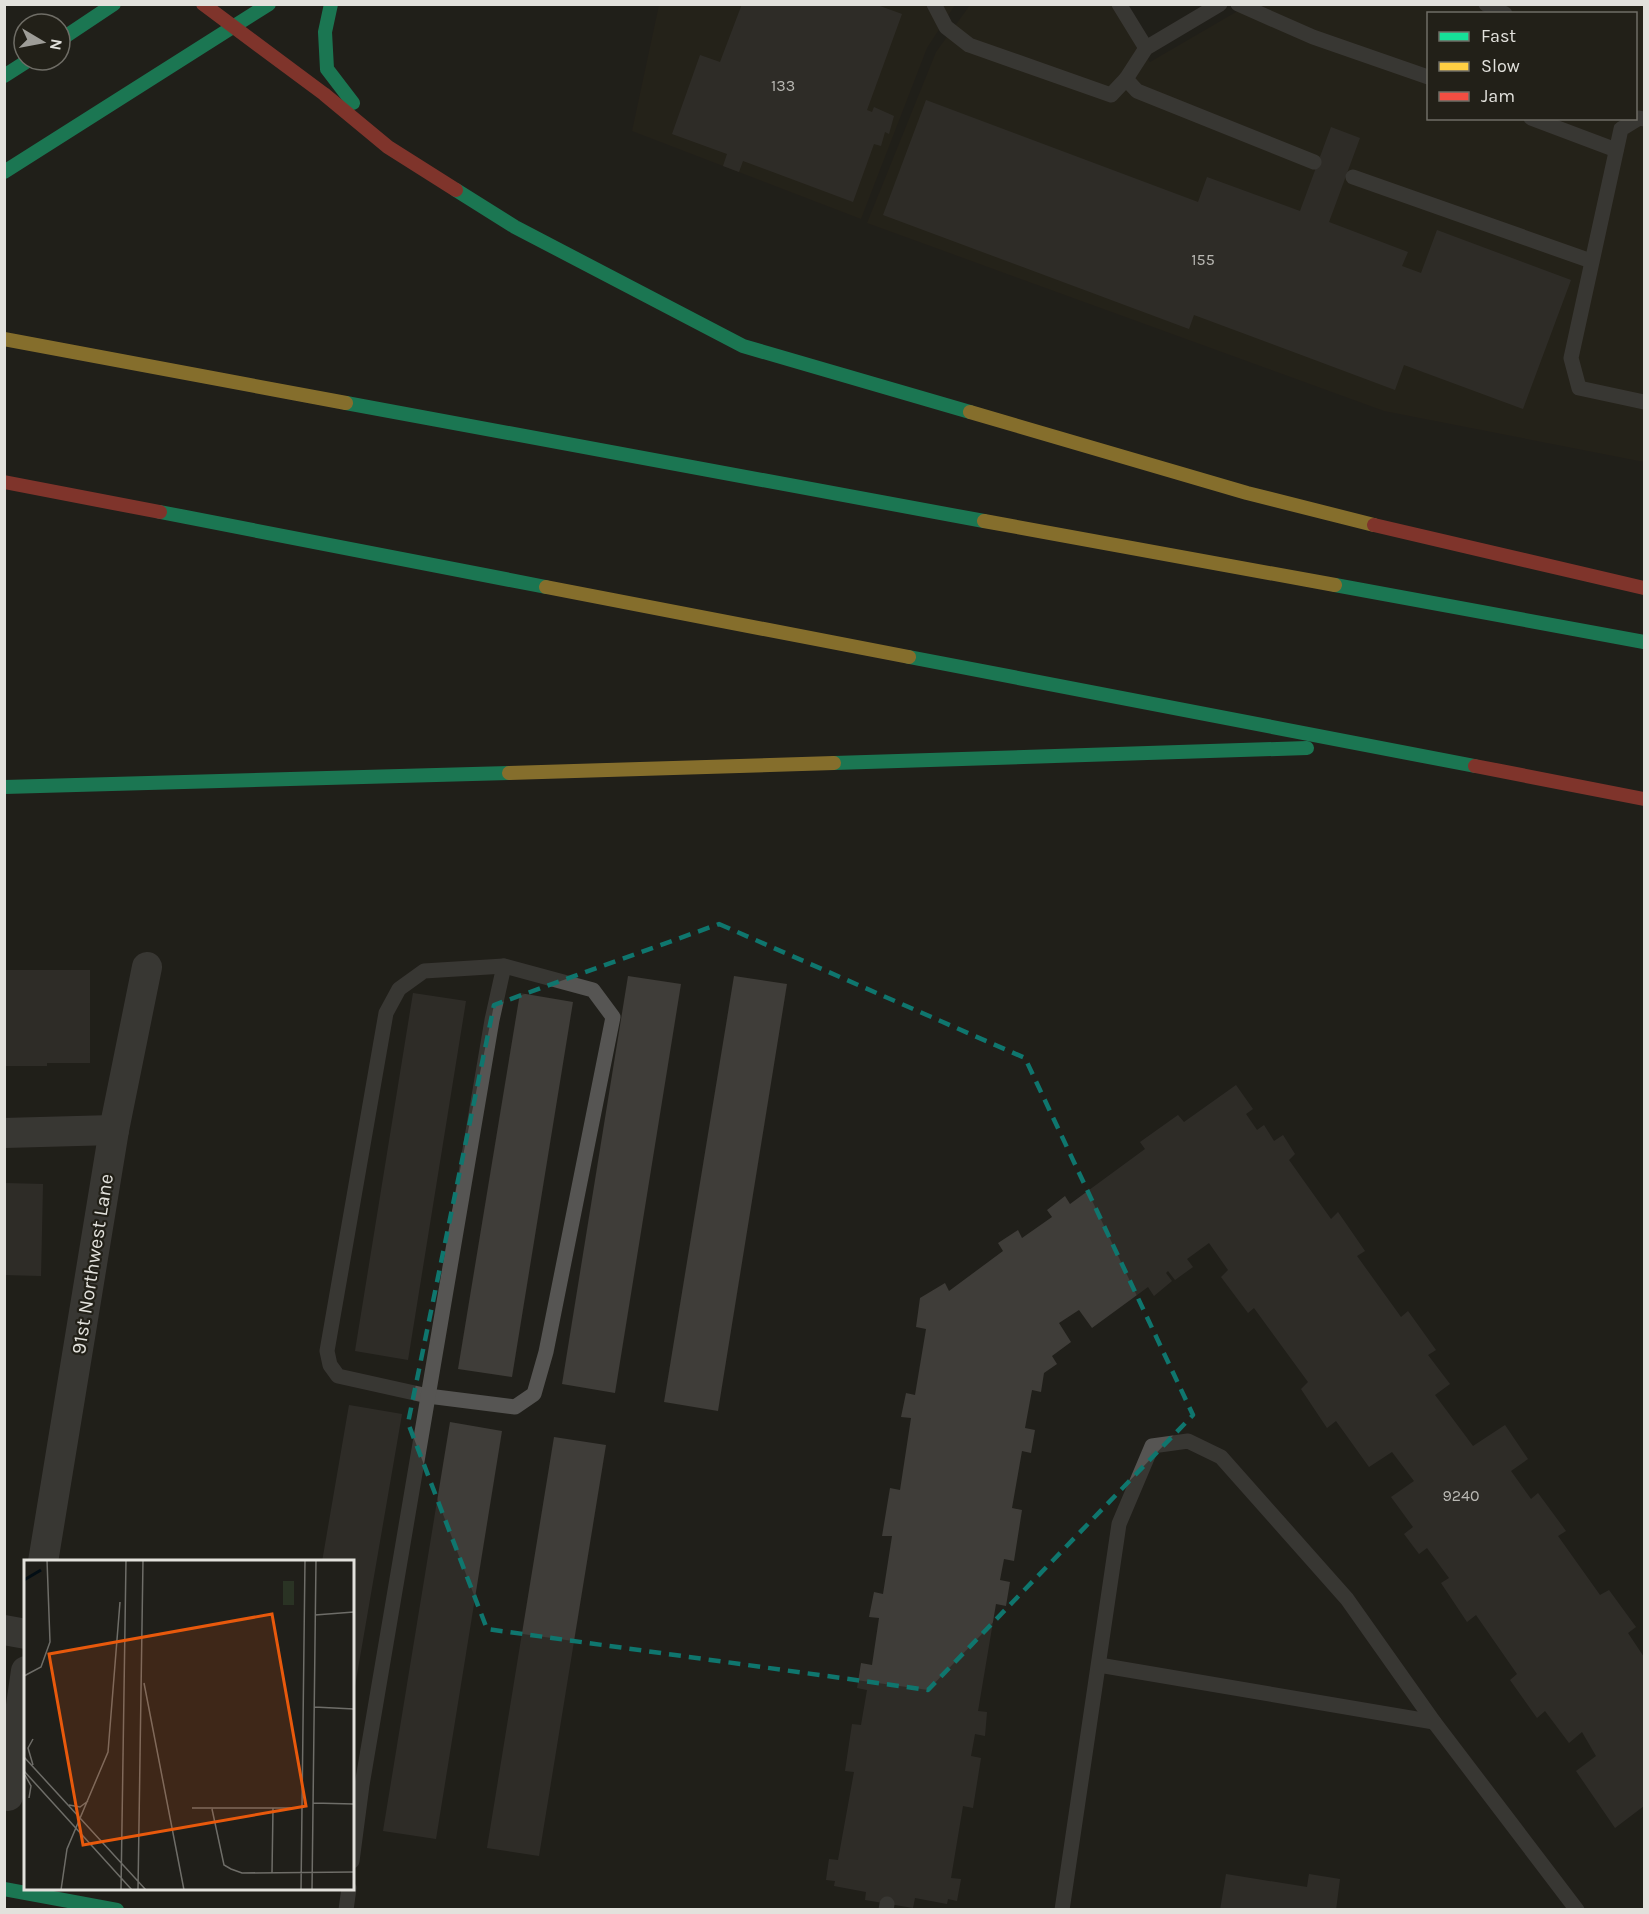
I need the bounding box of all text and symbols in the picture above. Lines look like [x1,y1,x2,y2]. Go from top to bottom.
north arrow [12,12,72,72]
legend [1427,12,1637,120]
text: Fast [1481,25,1516,47]
text: N [46,37,67,52]
text: Slow [1481,55,1520,77]
house number: 133 [771,76,795,95]
text: Jam [1481,85,1515,107]
house number: 155 [1191,250,1215,269]
street label: 91st Northwest Lane [67,1172,118,1356]
house number: 9240 [1443,1486,1479,1505]
inset map [24,1560,354,1890]

